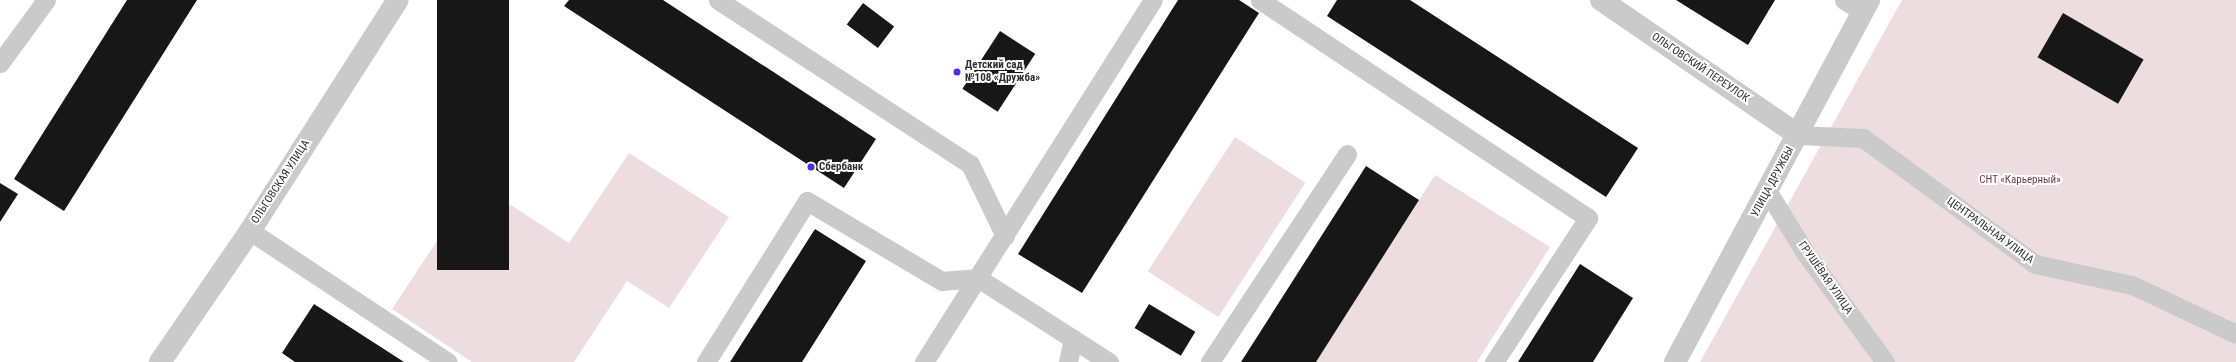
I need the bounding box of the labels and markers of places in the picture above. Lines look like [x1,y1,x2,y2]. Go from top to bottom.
place label: Детский сад №108 «Дружба» [965,59,1040,85]
marker: Детский сад №108 «Дружба» [952,67,962,77]
place label: Сбербанк [819,160,863,174]
marker: Сбербанк [806,162,816,172]

